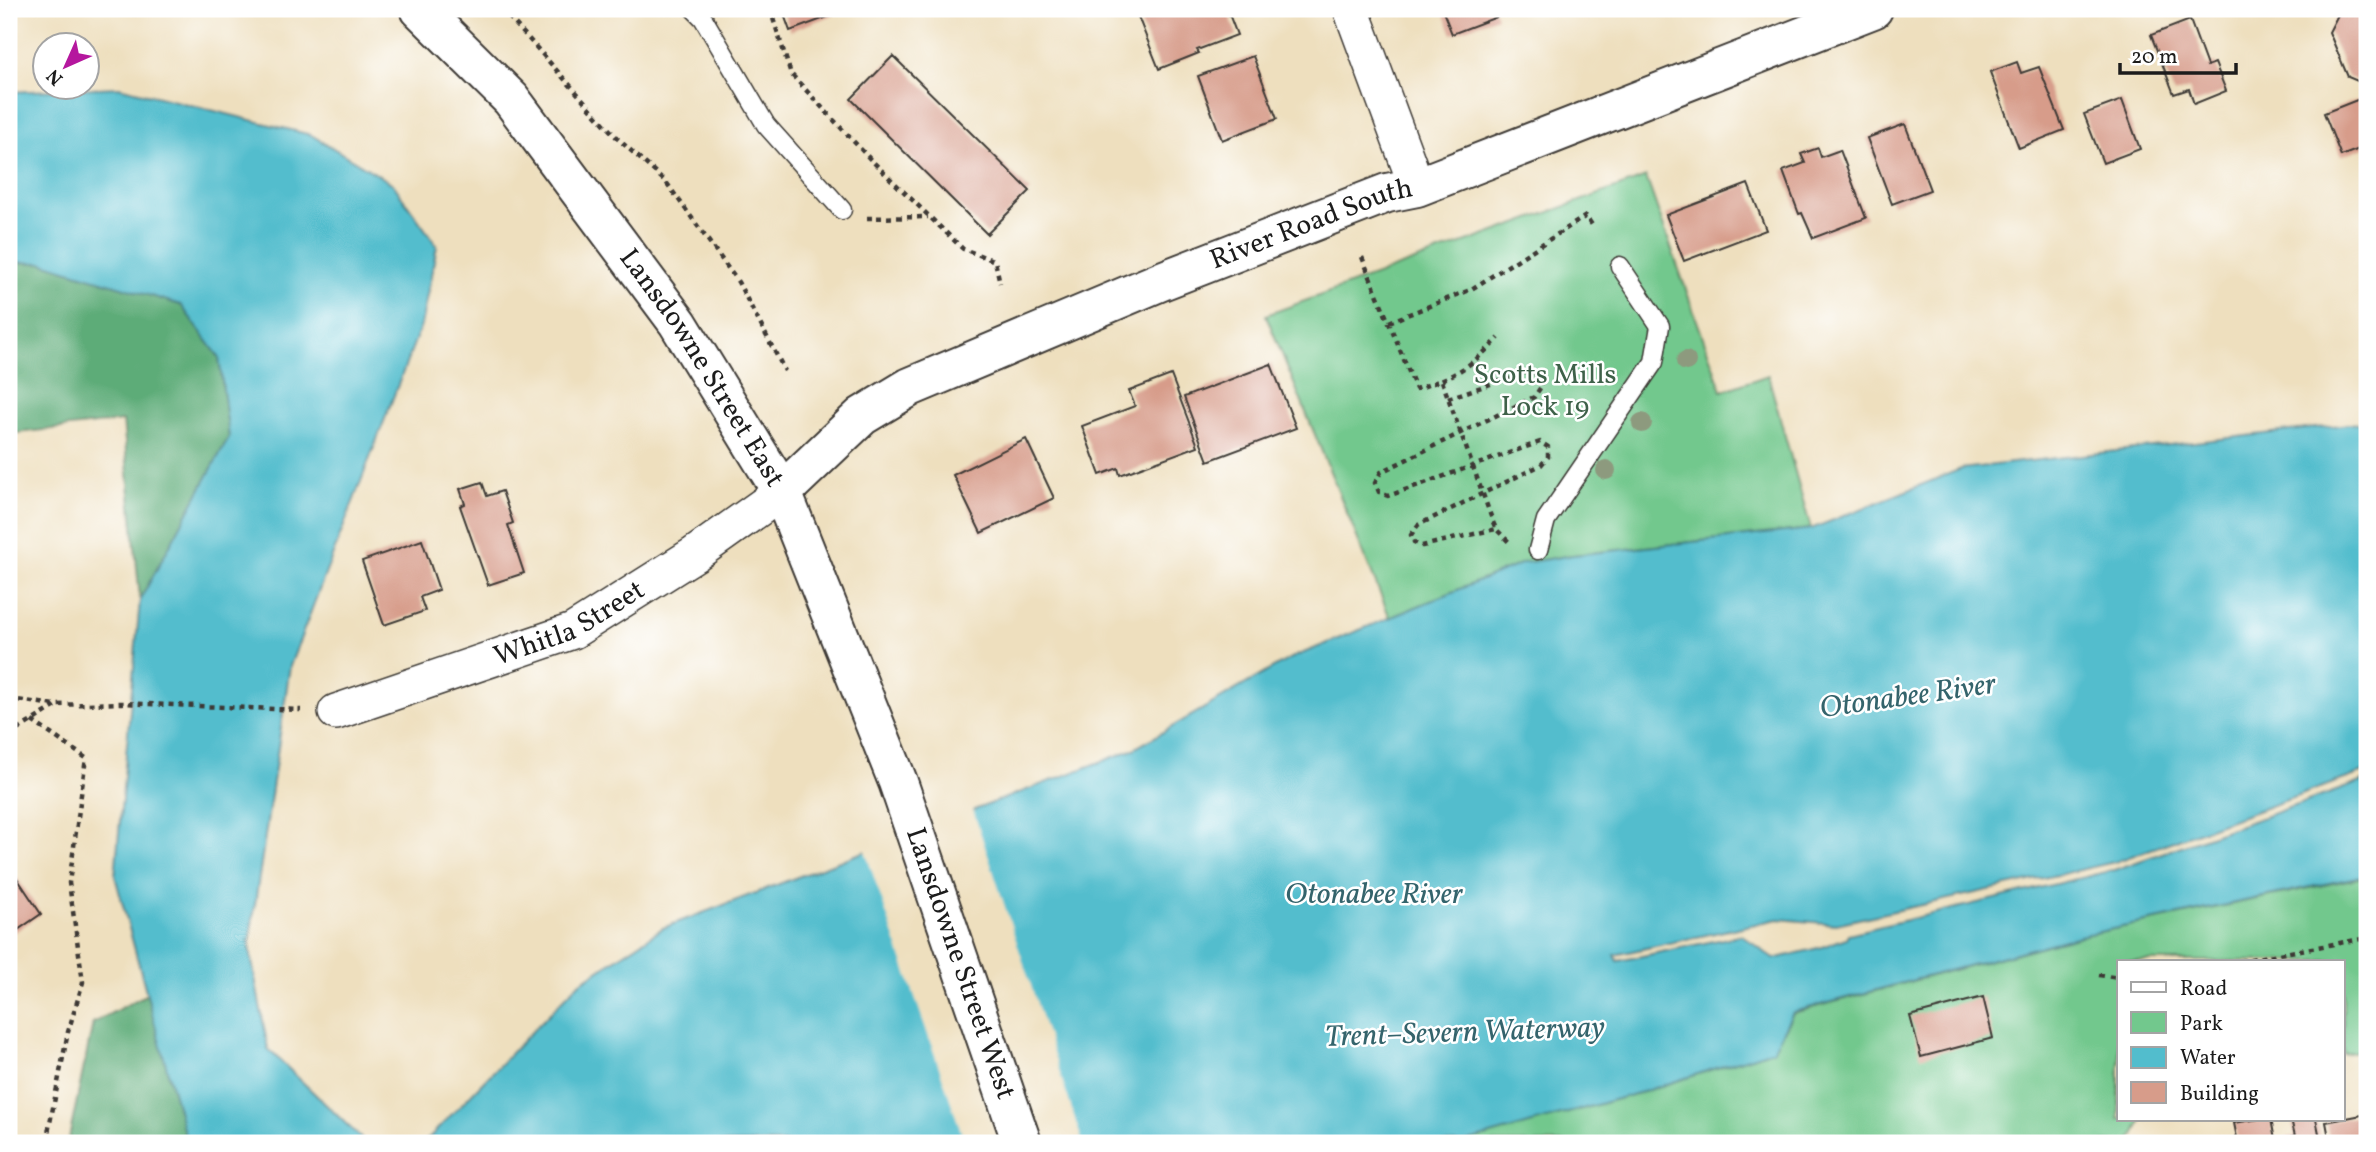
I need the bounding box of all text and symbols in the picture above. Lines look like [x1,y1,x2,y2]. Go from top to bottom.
north arrow [32,32,102,102]
scale bar [2120,32,2236,76]
text: 20 m [2131,43,2177,72]
text: N [41,62,69,91]
street label: River Road South [1204,169,1416,280]
street label: Lansdowne Street East [610,241,794,495]
park label: Scotts Mills Lock 19 [1473,356,1617,427]
street label: Whitla Street [489,571,652,676]
water label: Otonabee River [1817,664,2000,730]
street label: Lansdowne Street West [896,822,1025,1105]
water label: Otonabee River [1285,874,1464,916]
legend [2117,960,2344,1120]
text: Road [2180,975,2227,1004]
water label: Trent–Severn Waterway [1324,1007,1606,1059]
text: Park [2180,1010,2223,1039]
text: Water [2180,1044,2236,1073]
text: Building [2180,1080,2259,1109]

